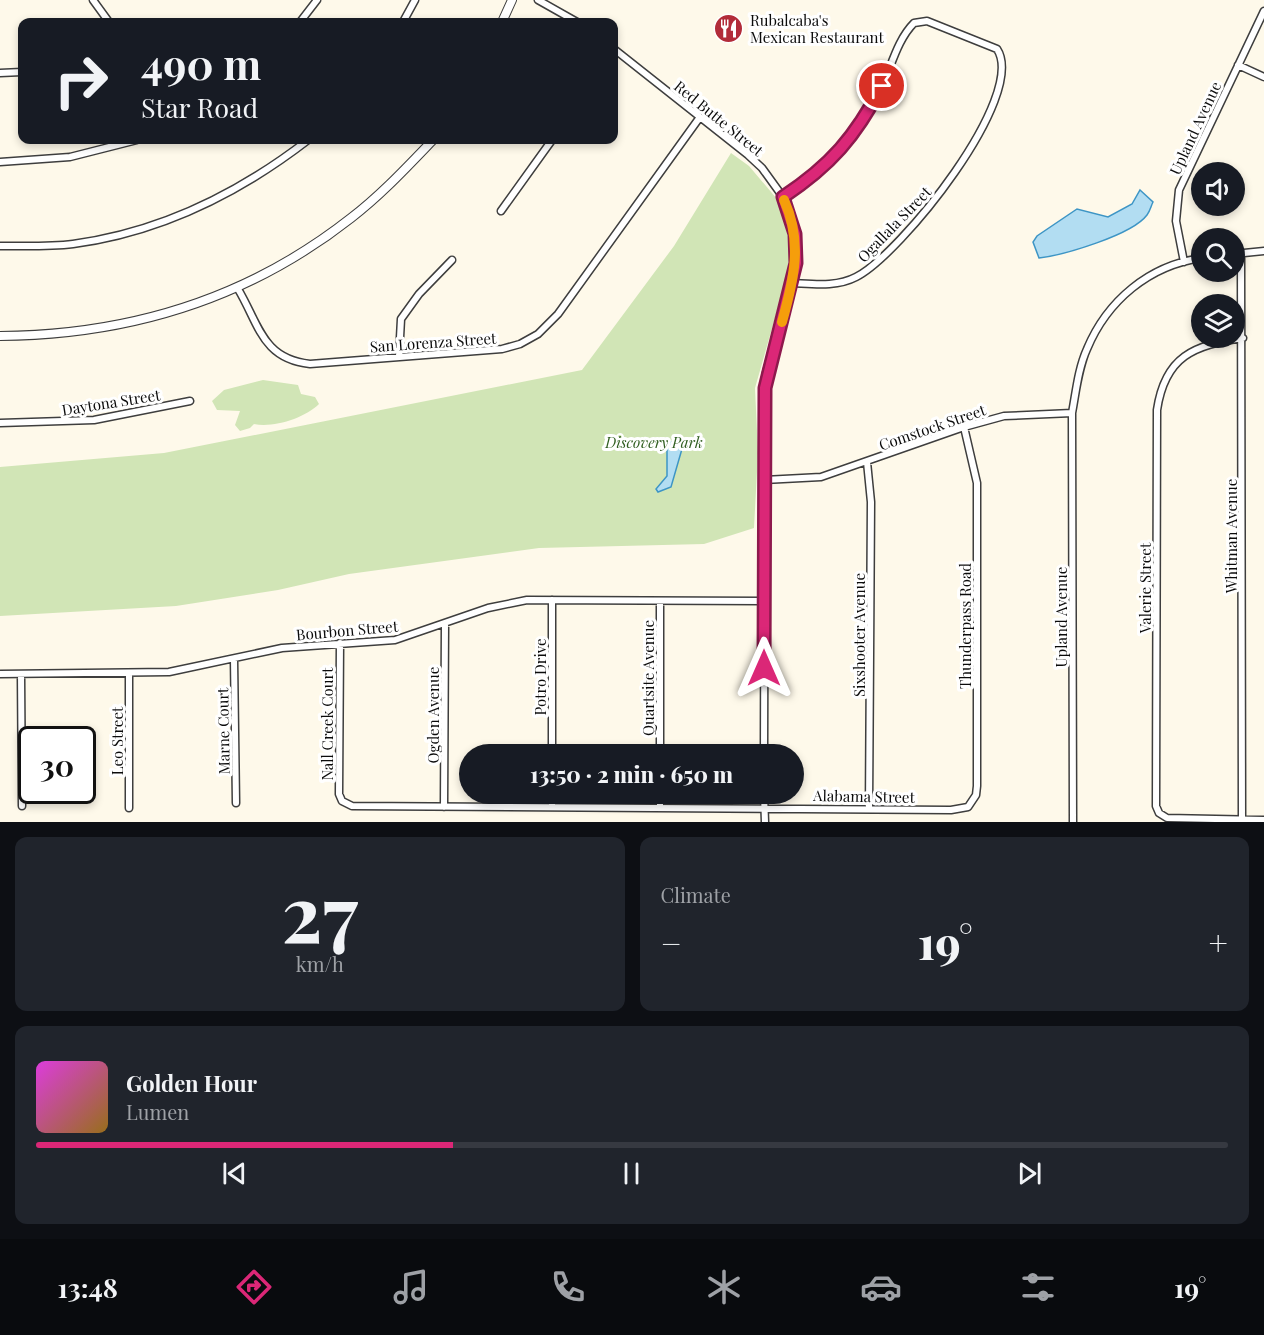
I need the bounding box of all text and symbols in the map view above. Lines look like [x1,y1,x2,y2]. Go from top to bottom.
place label: Rubalcaba's Mexican Restaurant [750,10,884,47]
restaurant icon: Rubalcaba's Mexican Restaurant [713,13,745,45]
text: 490 m [141,35,261,91]
icon: right [42,42,120,120]
pin [856,60,907,111]
icon: arrive [865,69,898,102]
street label: Red Butte Street [670,76,768,161]
street label: Upland Avenue [1165,78,1225,178]
text: Star Road [141,89,258,125]
map controls [1191,162,1245,348]
button: sound [1191,162,1245,216]
street label: Ogallala Street [853,181,936,266]
button: search [1191,228,1245,282]
button: layers [1191,294,1245,348]
street label: San Lorenza Street [369,328,498,356]
street label: Daytona Street [60,384,162,420]
street label: Comstock Street [876,399,989,455]
park label: Discovery Park [604,432,703,452]
street label: Whitman Avenue [1221,479,1241,594]
street label: Valerie Street [1135,542,1155,634]
street label: Thunderpass Road [955,563,975,689]
street label: Upland Avenue [1051,567,1071,667]
street label: Sixshooter Avenue [849,573,869,697]
street label: Bourbon Street [295,616,400,644]
street label: Quartsite Avenue [638,620,658,736]
position arrow [732,636,796,700]
street label: Potro Drive [530,638,550,716]
street label: Nall Creek Court [317,667,337,780]
street label: Ogden Avenue [423,667,443,763]
street label: Marne Court [212,687,234,774]
street label: Leo Street [107,706,127,775]
speed limit sign: 30 [18,726,96,804]
text: 13:50 · 2 min · 650 m [530,759,733,789]
street label: Alabama Street [812,785,916,807]
text: 27 [282,859,358,963]
text: Climate [661,881,731,908]
text: 19° [918,911,973,971]
text: − [661,920,682,964]
text: + [1209,920,1228,964]
text: km/h [296,950,344,977]
text: Golden Hour [126,1068,257,1098]
text: Lumen [126,1098,189,1125]
icon: previous [218,1157,251,1190]
icon: pause [615,1157,648,1190]
icon: next [1013,1157,1046,1190]
icon: directions [233,1266,275,1308]
icon: music [390,1266,432,1308]
icon: phone [547,1266,589,1308]
icon: climate [703,1266,745,1308]
icon: car [860,1266,902,1308]
icon: filters [1017,1266,1059,1308]
text: 13:48 [57,1269,118,1305]
text: 19° [1174,1269,1207,1305]

